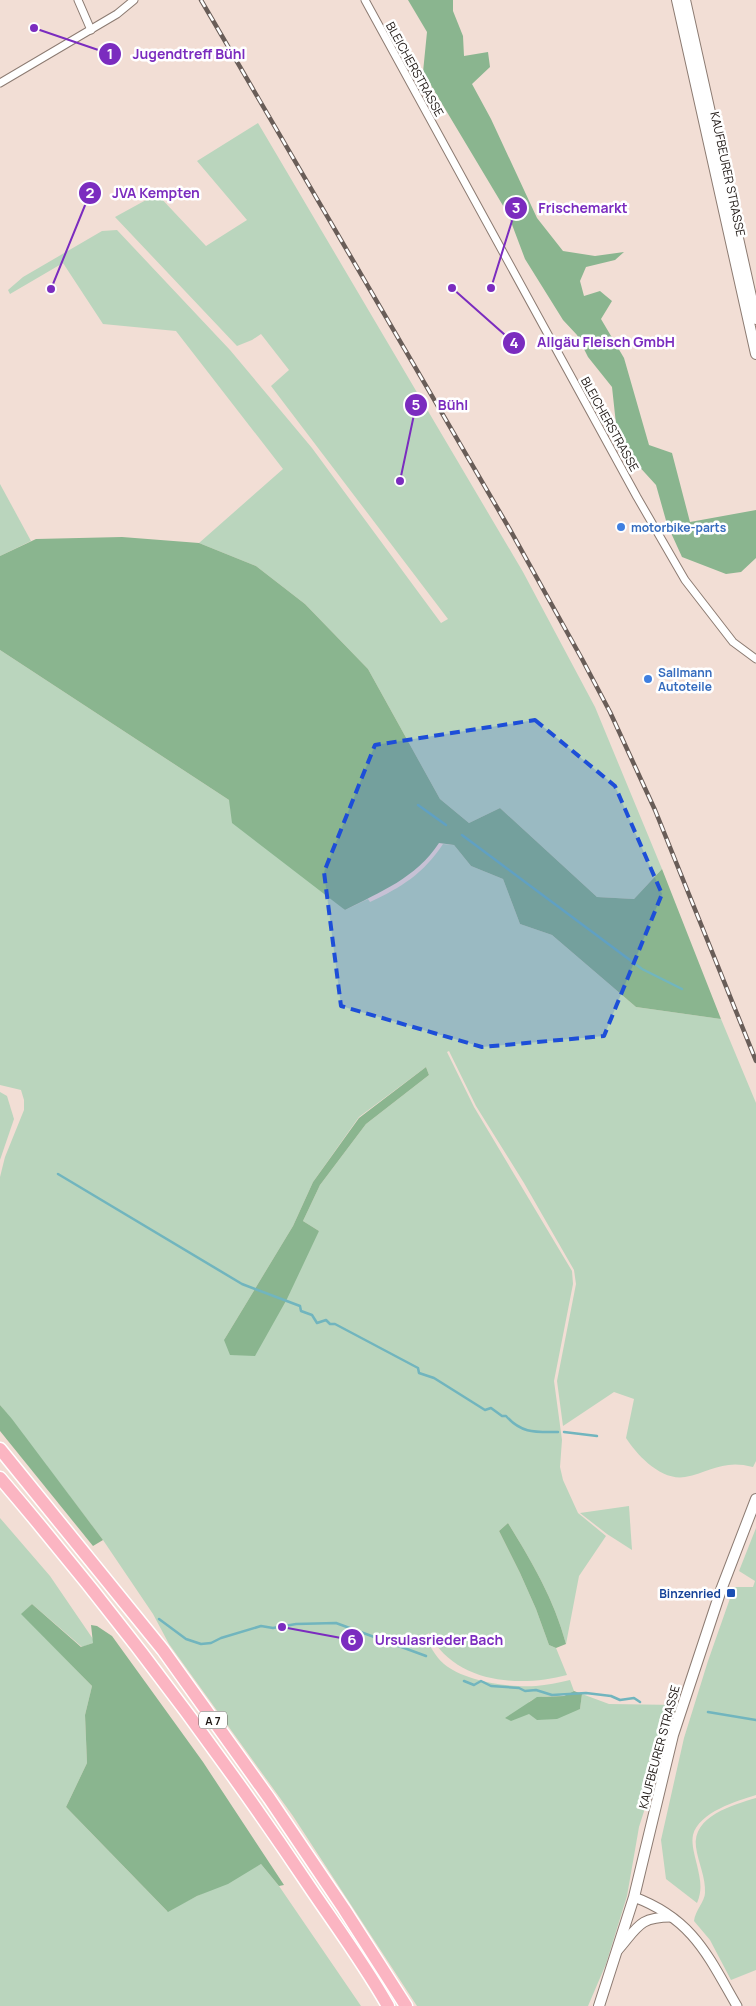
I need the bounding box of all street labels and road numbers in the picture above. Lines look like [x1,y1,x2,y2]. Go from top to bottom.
street label: BLEICHERSTRASSE [382,19,448,119]
street label: KAUFBEURER STRASSE [706,110,750,238]
street label: BLEICHERSTRASSE [577,374,643,474]
street label: KAUFBEURER STRASSE [634,1683,684,1811]
road number: A 7 [199,1712,227,1728]

